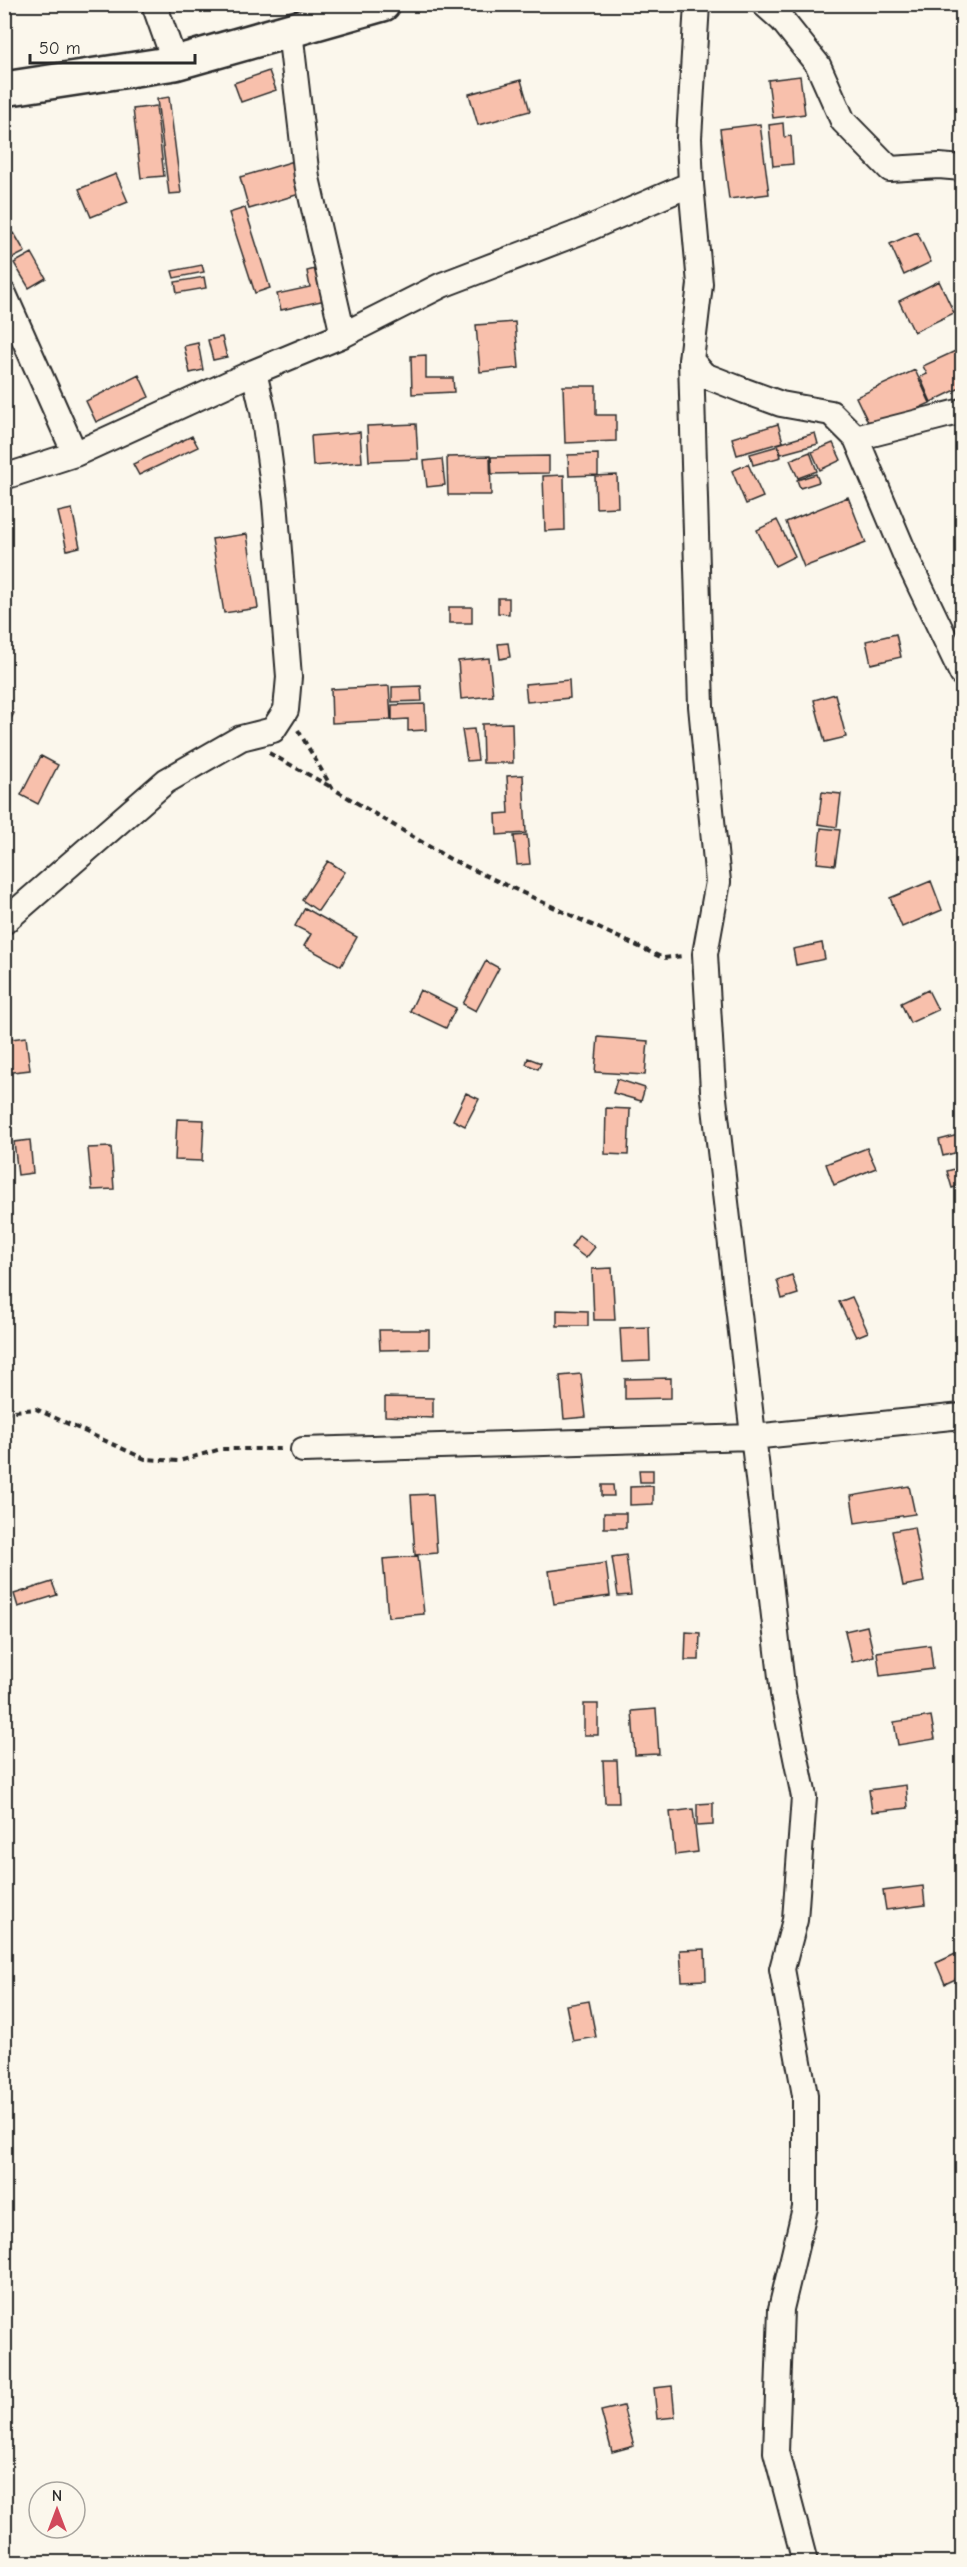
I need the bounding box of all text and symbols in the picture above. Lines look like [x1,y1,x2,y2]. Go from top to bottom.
scale bar [30,27,195,65]
text: 50 m [39,38,81,59]
north arrow [27,2480,87,2540]
text: N [52,2487,62,2505]

